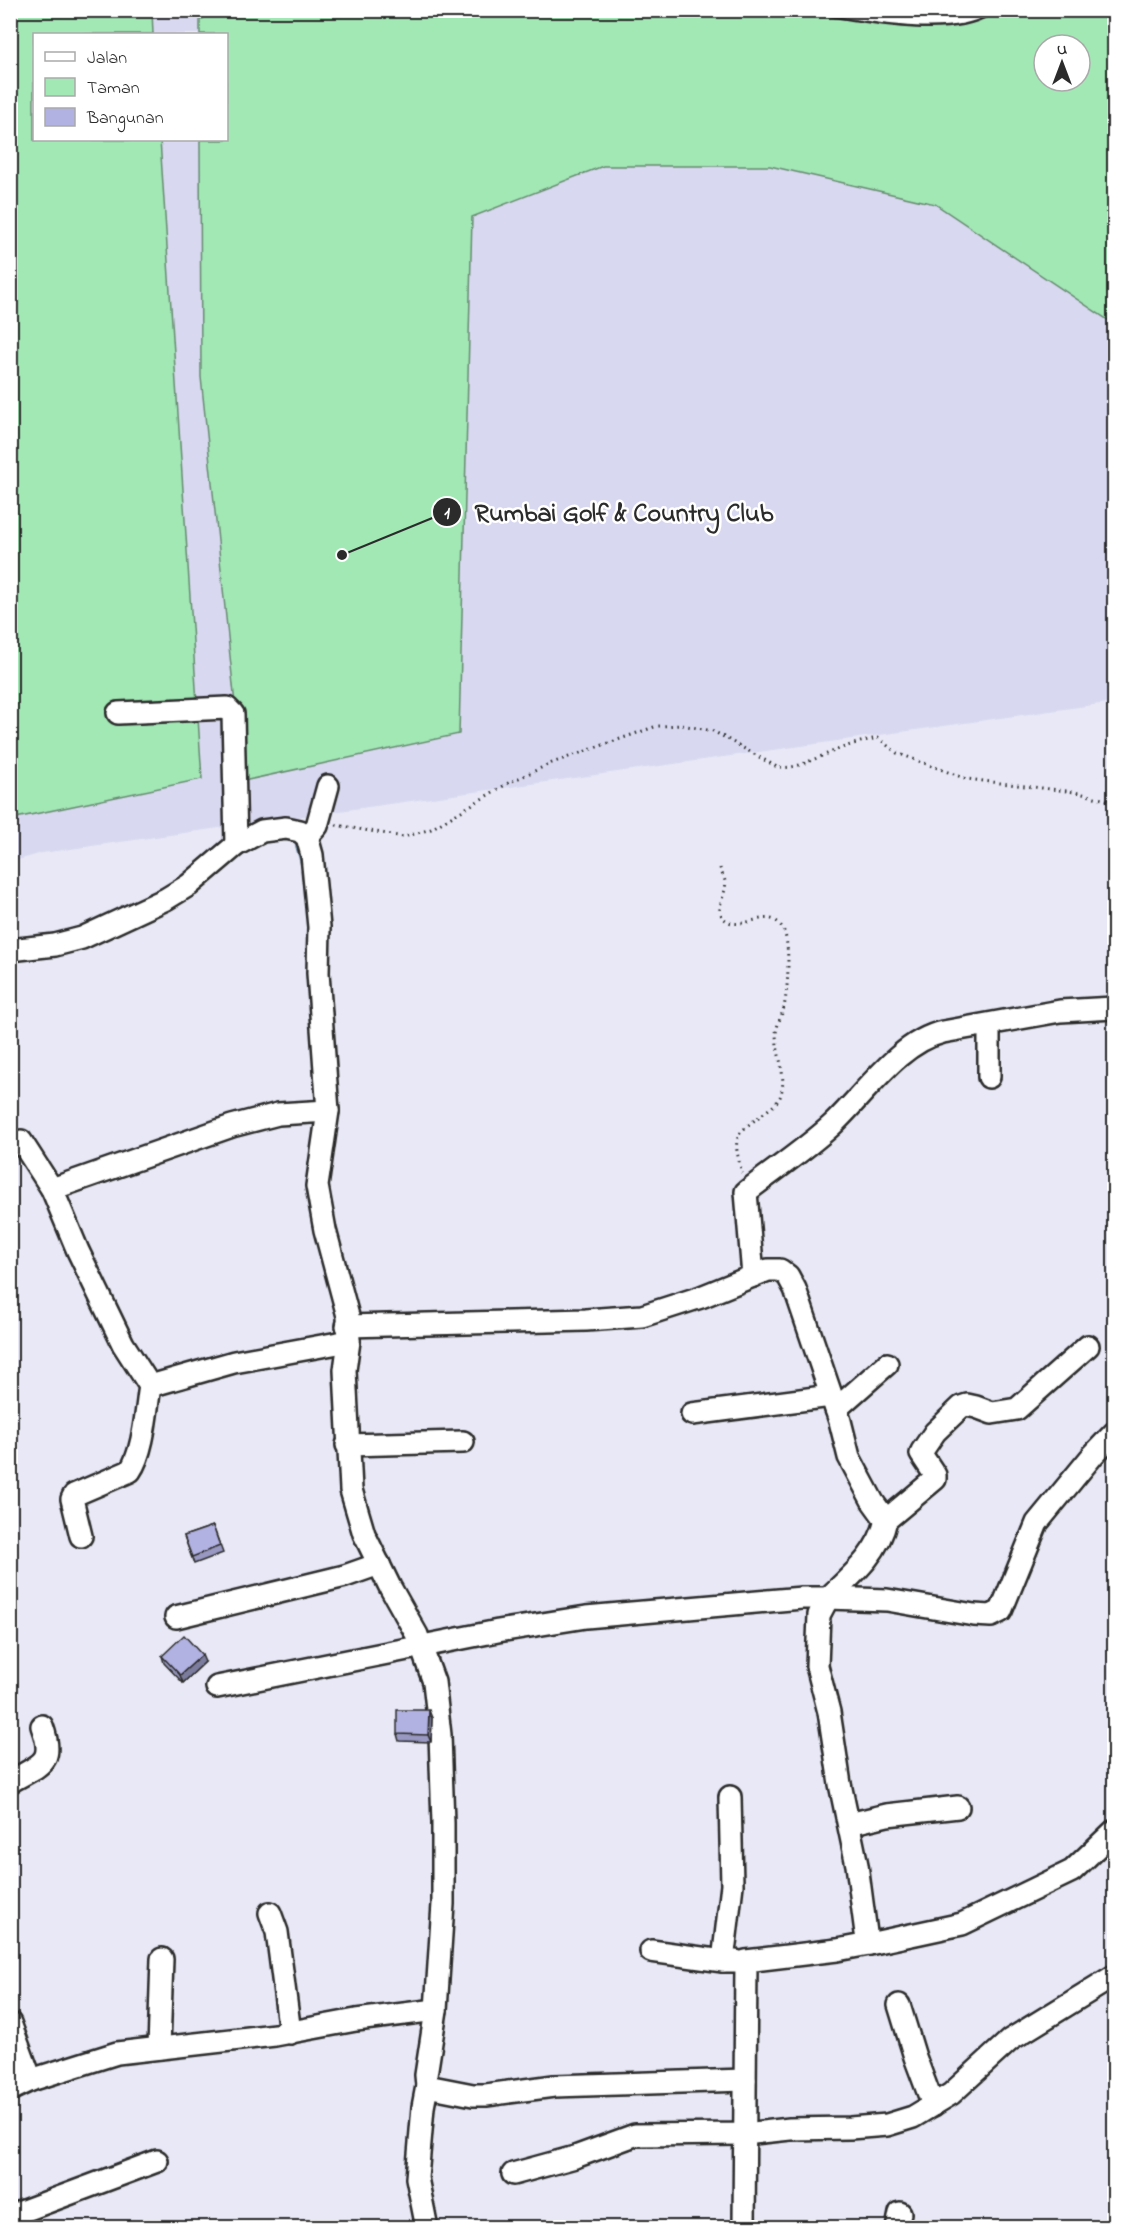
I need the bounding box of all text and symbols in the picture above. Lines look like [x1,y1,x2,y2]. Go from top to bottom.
legend [33,33,228,141]
north arrow [1032,33,1092,93]
text: U [1057,38,1067,62]
text: Jalan [87,46,127,72]
text: Taman [87,76,140,102]
text: Bangunan [86,106,164,133]
callout: Rumbai Golf & Country Club [432,490,785,534]
text: Rumbai Golf & Country Club [475,496,774,534]
text: 1 [444,501,450,527]

